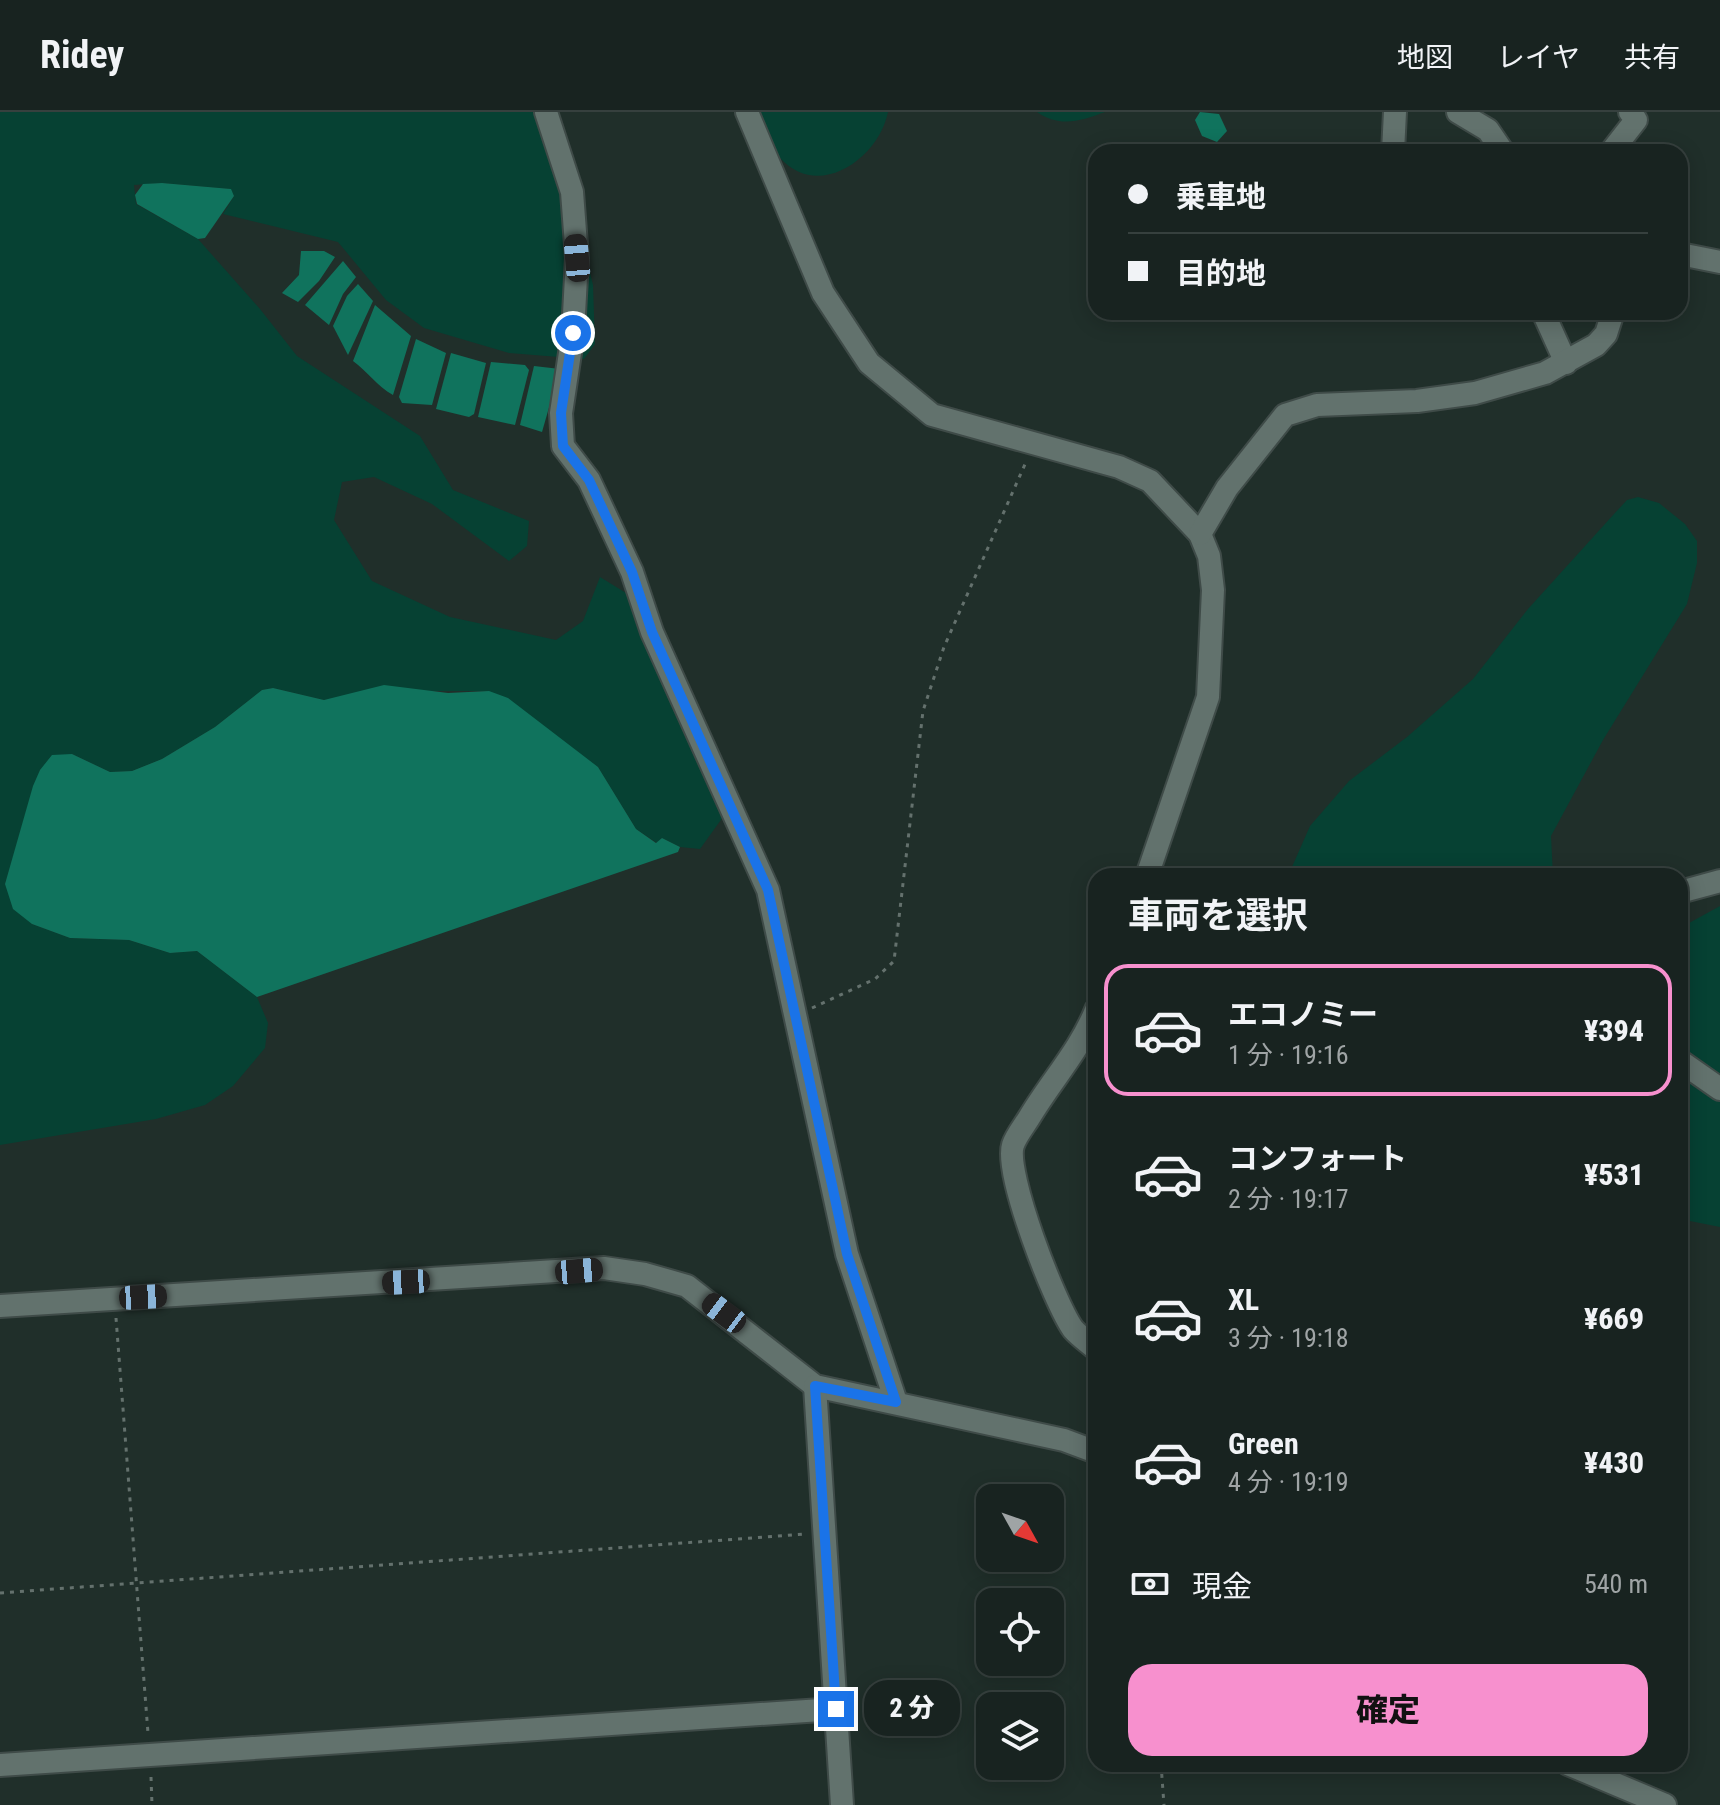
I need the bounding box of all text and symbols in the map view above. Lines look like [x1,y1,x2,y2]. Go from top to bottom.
text: Ridey [40,33,124,77]
text: 地図 [1397,41,1453,74]
text: レイヤ [1497,41,1580,74]
text: 共有 [1624,41,1680,74]
text: 乗車地 [1176,179,1266,214]
car [563,233,591,283]
text: 目的地 [1176,256,1266,291]
route start [555,315,591,351]
text: 車両を選択 [1128,895,1308,937]
icon: car [1132,994,1204,1066]
text: エコノミー [1228,997,1378,1032]
text: ¥394 [1584,1013,1644,1048]
text: 1 分 · 19:16 [1228,1040,1348,1070]
icon: car [1132,1138,1204,1210]
text: コンフォート [1228,1141,1407,1176]
text: ¥531 [1584,1157,1644,1192]
text: 2 分 · 19:17 [1228,1184,1348,1214]
car [554,1257,604,1285]
car [381,1269,431,1295]
icon: car [1132,1282,1204,1354]
text: XL [1228,1282,1259,1317]
car [118,1284,168,1310]
car [698,1289,750,1337]
text: ¥669 [1584,1301,1644,1336]
text: 3 分 · 19:18 [1228,1323,1348,1353]
icon: car [1132,1426,1204,1498]
text: Green [1228,1426,1299,1461]
text: ¥430 [1584,1445,1644,1480]
text: 4 分 · 19:19 [1228,1467,1348,1497]
north arrow [976,1484,1064,1572]
map controls [976,1484,1064,1780]
icon: cash [1128,1562,1172,1606]
text: 現金 [1192,1569,1252,1604]
text: 540 m [1584,1569,1648,1599]
button: locate [976,1588,1064,1676]
button: 確定 [1128,1664,1648,1756]
callout: 2 分 [864,1681,960,1737]
route end [818,1691,854,1727]
button: layers [976,1692,1064,1780]
text: 2 分 [889,1693,935,1723]

